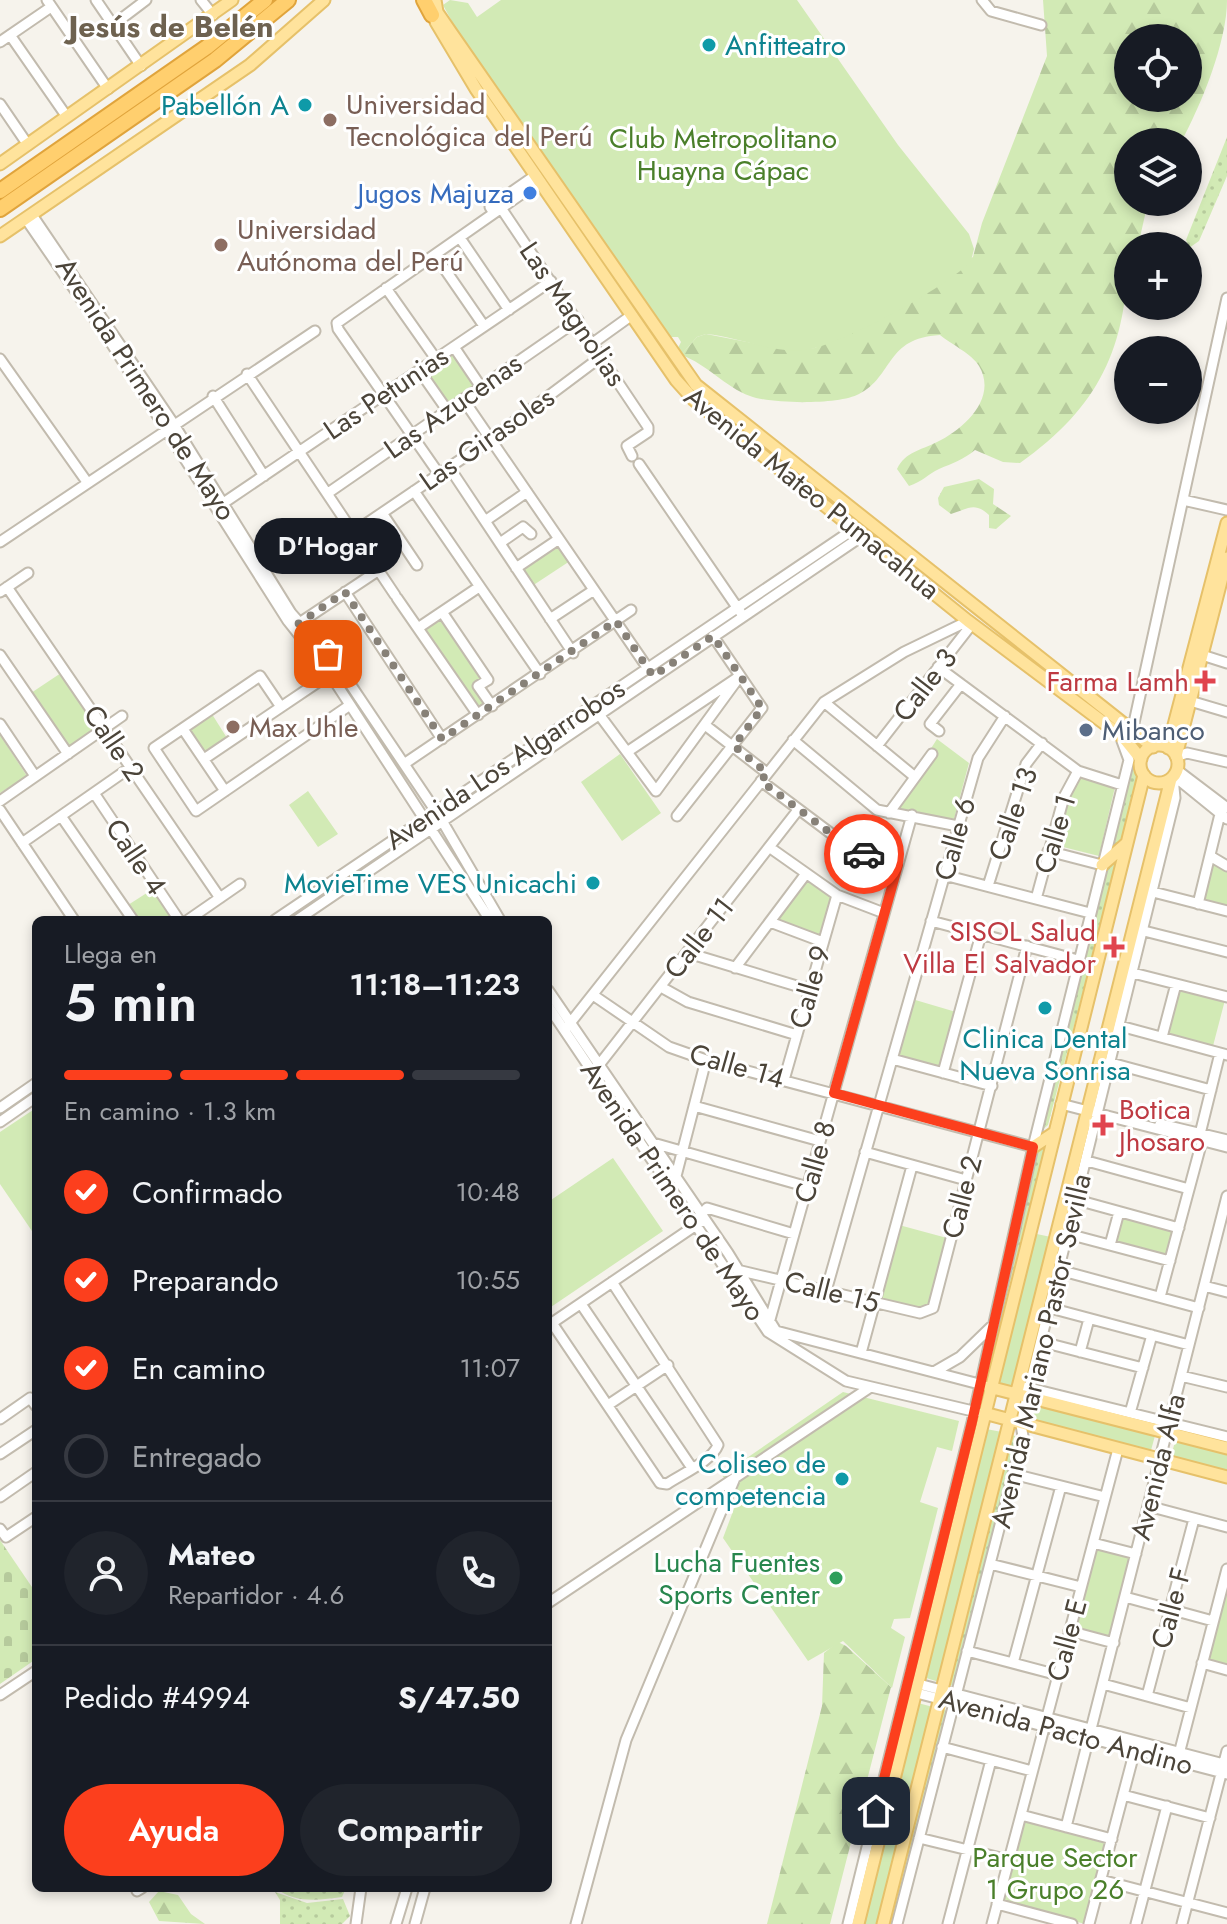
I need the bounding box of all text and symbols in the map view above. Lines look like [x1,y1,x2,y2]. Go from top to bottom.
district label: Jesús de Belén [63,5,274,48]
map controls [1114,24,1202,424]
button: locate [1114,24,1202,112]
place label: Anfitteatro [725,25,846,66]
marker: Anfitteatro [700,36,718,54]
place label: Universidad Tecnológica del Perú [346,84,593,157]
place label: Pabellón A [161,85,290,126]
marker: Pabellón A [296,96,314,114]
marker: Universidad Tecnológica del Perú [321,111,339,129]
park label: Club Metropolitano Huayna Cápac [609,118,837,191]
button: layers [1114,128,1202,216]
place label: Jugos Majuza [353,173,514,214]
marker: Jugos Majuza [521,184,539,202]
place label: Universidad Autónoma del Perú [237,209,464,282]
button: + [1114,232,1202,320]
street label: Las Magnolias [509,234,637,394]
marker: Universidad Autónoma del Perú [212,236,230,254]
street label: Avenida Primero de Mayo [45,250,247,528]
street label: Las Petunias [315,336,457,450]
button: − [1114,336,1202,424]
street label: Las Azucenas [376,343,530,469]
street label: Las Girasoles [411,377,563,501]
street label: Avenida Mateo Pumacahua [675,377,949,609]
callout: D'Hogar [254,518,402,574]
text: D'Hogar [278,527,378,565]
pin [294,620,362,688]
icon: bag [306,632,350,676]
street label: Calle 3 [883,639,967,731]
place label: Farma Lamh [1046,661,1189,702]
street label: Avenida Los Algarrobos [377,668,633,860]
marker: Farma Lamh [1196,672,1214,690]
street label: Calle 2 [73,697,155,789]
place label: Max Uhle [249,707,358,748]
place label: Mibanco [1102,710,1205,751]
marker: Max Uhle [224,718,242,736]
marker: Mibanco [1077,721,1095,739]
street label: Calle 13 [978,762,1048,866]
street label: Calle 1 [1024,789,1086,879]
street label: Calle 6 [924,793,986,885]
street label: Calle 4 [95,810,177,904]
courier [824,814,904,894]
icon: car [842,832,886,876]
place label: MovieTime VES Unicachi [284,863,577,904]
marker: MovieTime VES Unicachi [584,874,602,892]
street label: Calle 11 [654,889,744,987]
place label: SISOL Salud Villa El Salvador [903,911,1096,984]
text: Llega en [64,935,157,973]
marker: SISOL Salud Villa El Salvador [1103,936,1125,958]
street label: Calle 9 [779,941,841,1033]
text: 11:18–11:23 [350,963,520,1006]
text: 5 min [64,965,197,1041]
marker: Clinica Dental Nueva Sonrisa [1036,999,1054,1017]
place label: Clinica Dental Nueva Sonrisa [959,1018,1131,1091]
street label: Calle 14 [685,1033,789,1099]
street label: Avenida Primero de Mayo [570,1053,776,1329]
place label: Botica Jhosaro [1115,1089,1205,1162]
text: En camino · 1.3 km [64,1092,276,1130]
street label: Calle 8 [784,1116,846,1208]
marker: Botica Jhosaro [1094,1116,1112,1134]
street label: Calle 2 [931,1151,993,1243]
icon: check [64,1170,108,1214]
street label: Avenida Mariano Pastor Sevilla [980,1170,1102,1532]
text: Confirmado [132,1171,283,1214]
text: 10:48 [456,1173,520,1211]
icon: check [64,1258,108,1302]
text: Preparando [132,1259,279,1302]
street label: Calle 15 [780,1260,884,1324]
text: 10:55 [456,1261,520,1299]
icon: check [64,1346,108,1390]
text: En camino [132,1347,265,1390]
text: 11:07 [460,1349,520,1387]
street label: Avenida Alfa [1120,1389,1196,1545]
text: Entregado [132,1435,262,1478]
place label: Coliseo de competencia [675,1443,826,1516]
marker: Coliseo de competencia [833,1470,851,1488]
button: person [64,1531,148,1615]
button: phone [436,1531,520,1615]
text: Mateo [168,1533,255,1576]
place label: Lucha Fuentes Sports Center [654,1542,820,1615]
street label: Calle F [1141,1563,1201,1653]
marker: Lucha Fuentes Sports Center [827,1569,845,1587]
text: Repartidor · 4.6 [168,1576,344,1614]
street label: Calle E [1036,1594,1098,1686]
text: Pedido #4994 [64,1676,250,1719]
text: S/47.50 [398,1676,520,1719]
street label: Avenida Pacto Andino [934,1678,1198,1786]
pin [842,1777,910,1845]
button: Ayuda [64,1784,284,1876]
button: Compartir [300,1784,520,1876]
icon: home [854,1789,898,1833]
park label: Parque Sector 1 Grupo 26 [972,1837,1138,1910]

